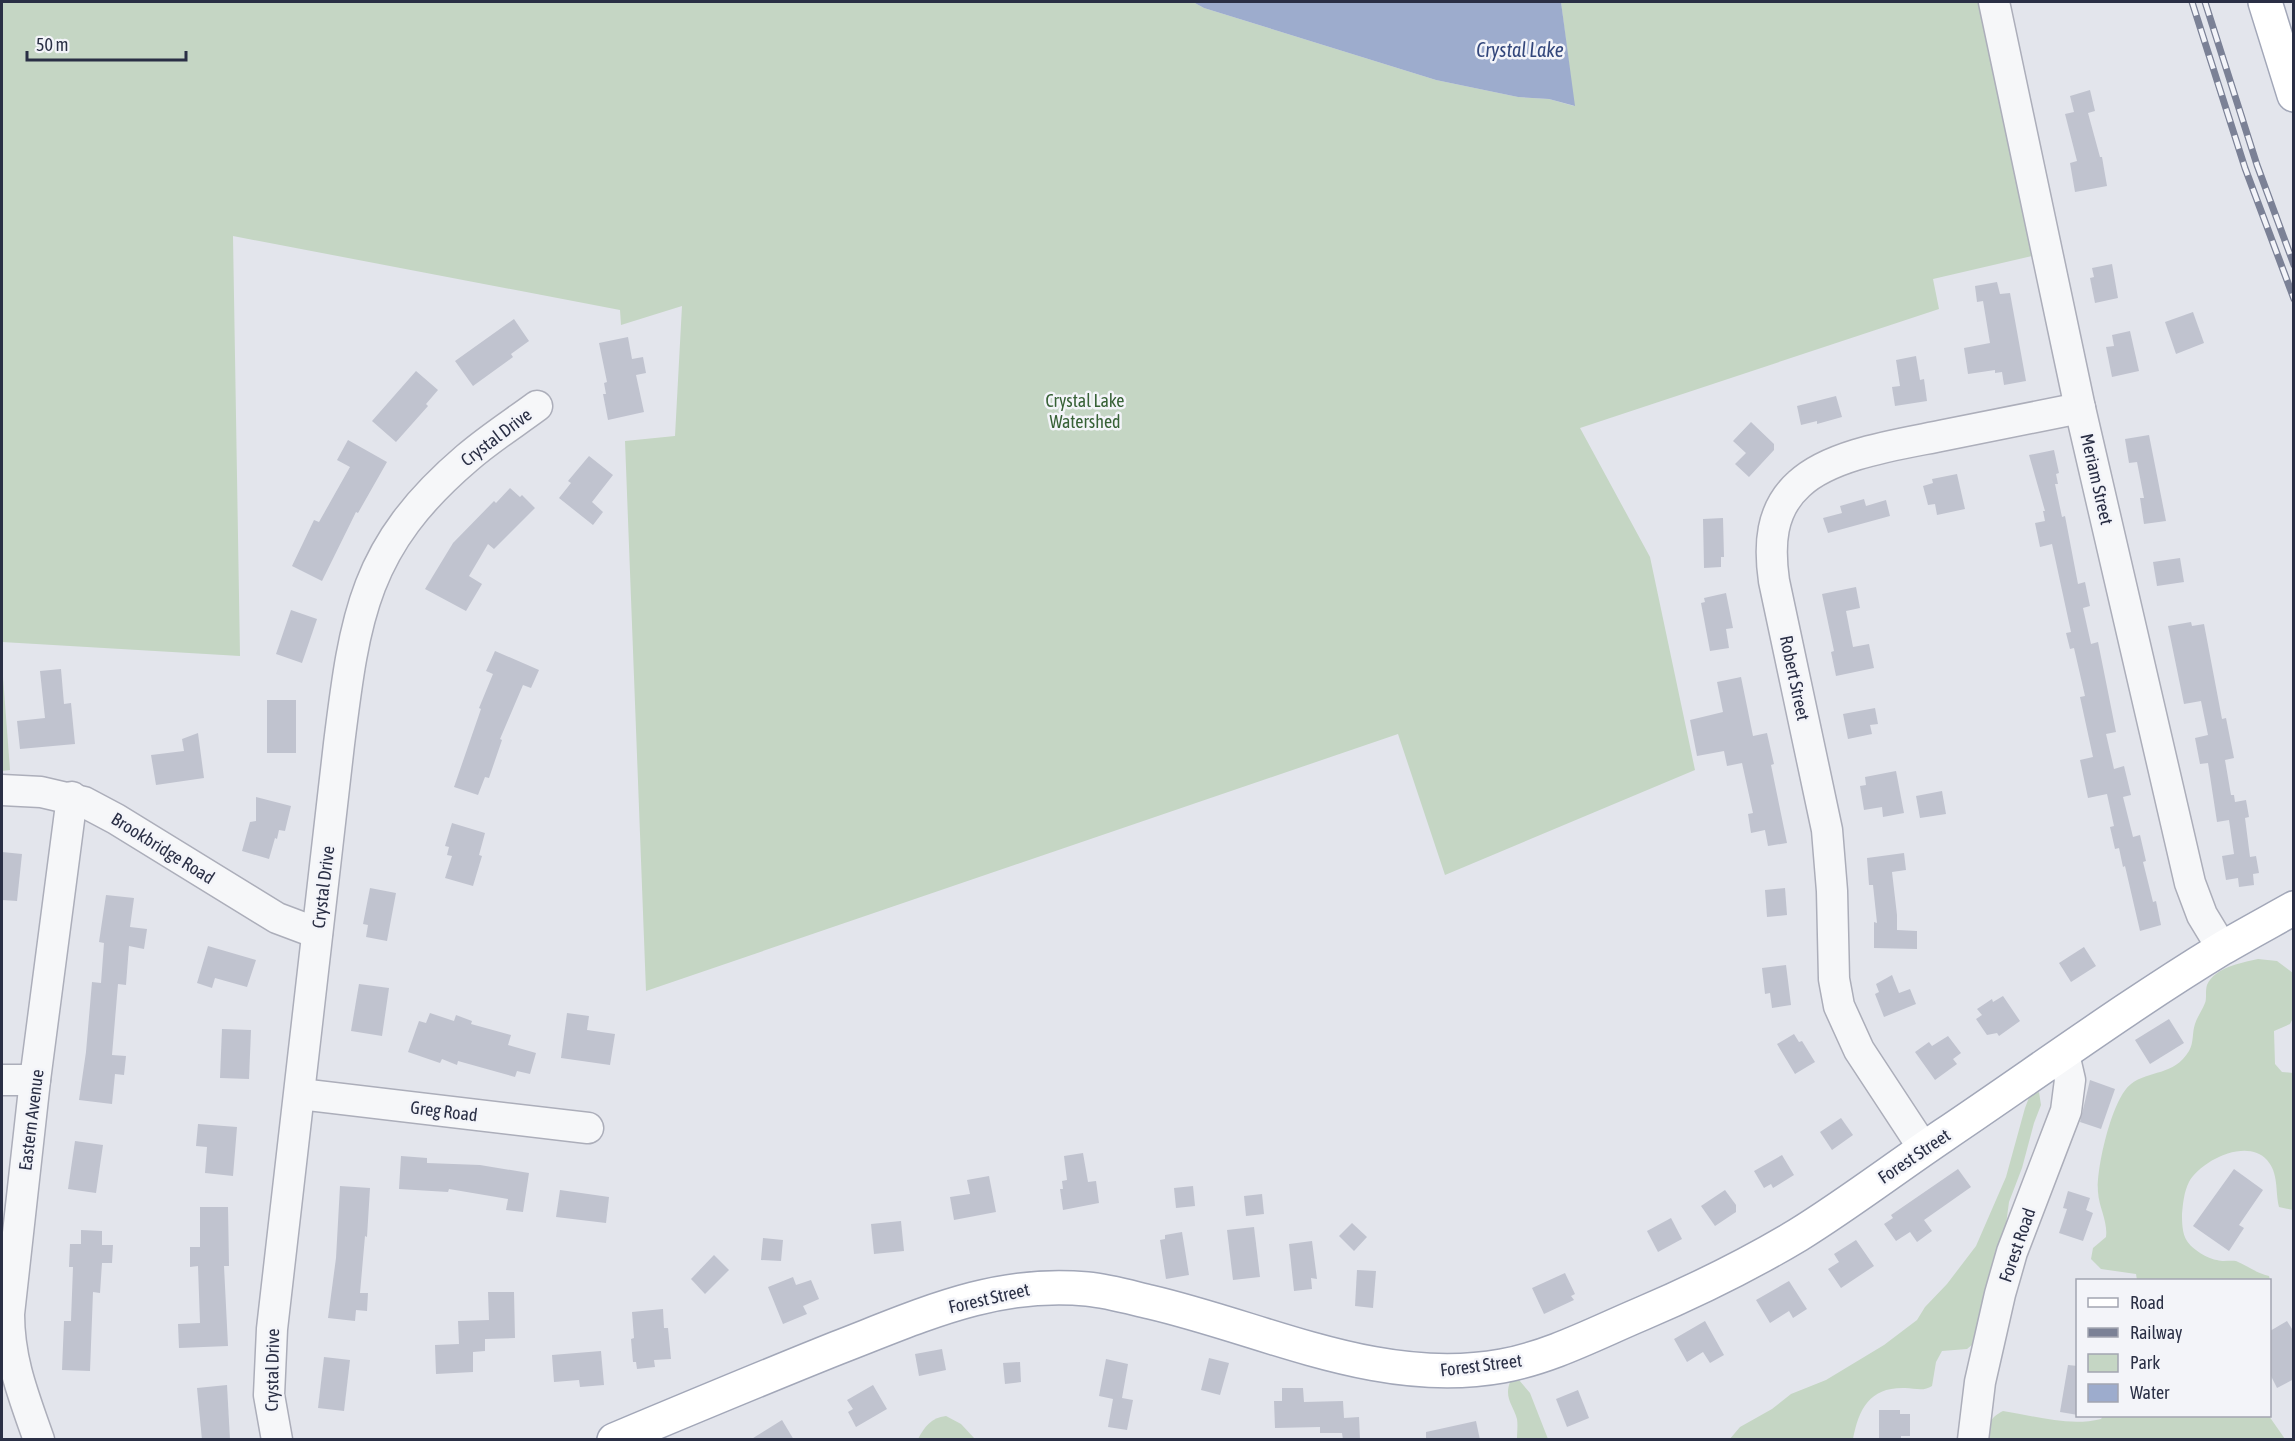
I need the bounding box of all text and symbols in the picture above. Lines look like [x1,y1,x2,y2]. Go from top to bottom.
scale bar [27,24,186,62]
text: 50 m [36,34,68,55]
water label: Crystal Lake [1476,38,1564,61]
park label: Crystal Lake Watershed [1045,390,1125,432]
street label: Crystal Drive [457,404,535,470]
street label: Meriam Street [2076,431,2118,527]
street label: Robert Street [1776,634,1814,722]
street label: Brookbridge Road [108,808,218,888]
street label: Crystal Drive [308,845,338,929]
street label: Eastern Avenue [14,1068,48,1172]
street label: Greg Road [409,1096,479,1126]
street label: Forest Street [1874,1124,1954,1188]
street label: Forest Road [1995,1205,2039,1285]
street label: Forest Street [947,1279,1031,1317]
legend [2076,1279,2271,1417]
text: Road [2130,1292,2164,1313]
text: Railway [2130,1322,2182,1343]
street label: Crystal Drive [261,1328,283,1412]
street label: Forest Street [1439,1350,1523,1380]
text: Park [2130,1352,2160,1373]
text: Water [2130,1382,2170,1403]

